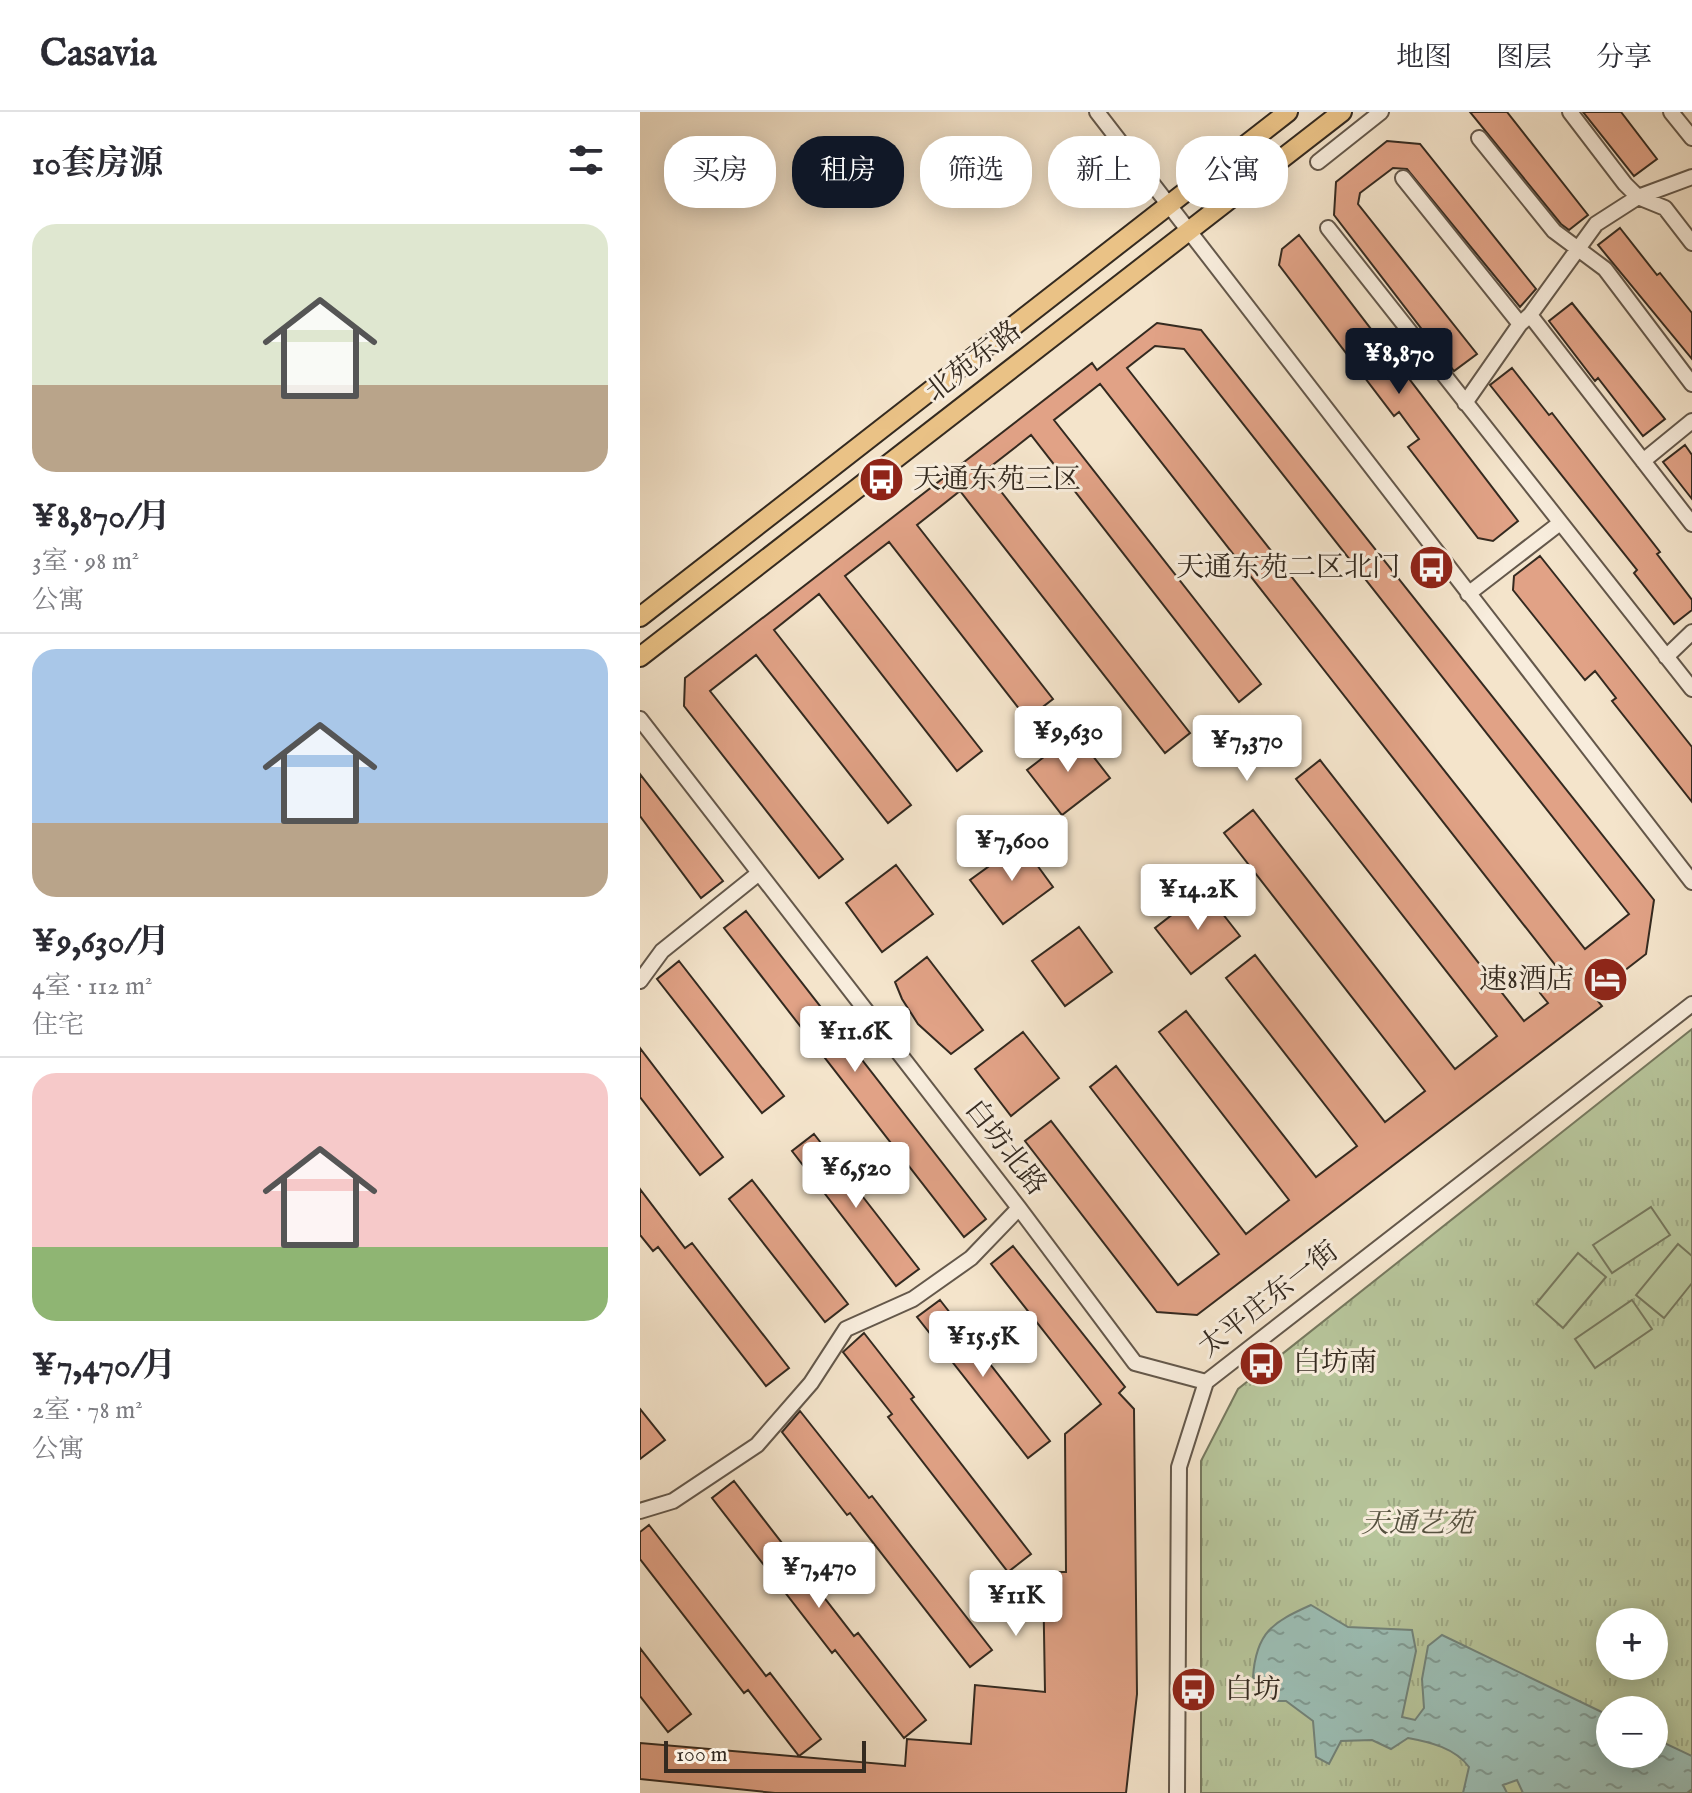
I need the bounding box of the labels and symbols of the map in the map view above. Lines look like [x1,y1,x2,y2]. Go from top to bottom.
street label: 北苑东路 [919,314,1029,410]
pin: ¥8,870 [1334,328,1464,396]
bus stop icon: 天通东苑三区 [858,456,906,504]
place label: 天通东苑三区 [913,463,1081,498]
bus stop icon: 天通东苑二区北门 [1407,544,1455,592]
place label: 天通东苑二区北门 [1176,551,1400,586]
pin: ¥9,630 [1003,706,1133,774]
pin: ¥7,370 [1182,715,1312,783]
pin: ¥7,600 [947,815,1077,883]
pin: ¥14.2K [1133,864,1263,932]
hotel icon: 速8酒店 [1581,956,1629,1004]
place label: 速8酒店 [1479,963,1574,998]
pin: ¥11.6K [790,1006,920,1074]
street label: 白坊北路 [957,1093,1053,1203]
pin: ¥6,520 [791,1142,921,1210]
street label: 太平庄东一街 [1192,1234,1346,1366]
pin: ¥15.5K [918,1311,1048,1379]
bus stop icon: 白坊南 [1238,1339,1286,1387]
place label: 白坊南 [1293,1346,1377,1381]
park label: 天通艺苑 [1361,1507,1477,1542]
pin: ¥7,470 [754,1542,884,1610]
pin: ¥11K [969,1570,1063,1638]
bus stop icon: 白坊 [1170,1666,1218,1714]
place label: 白坊 [1225,1673,1281,1708]
scale bar [664,1737,866,1773]

